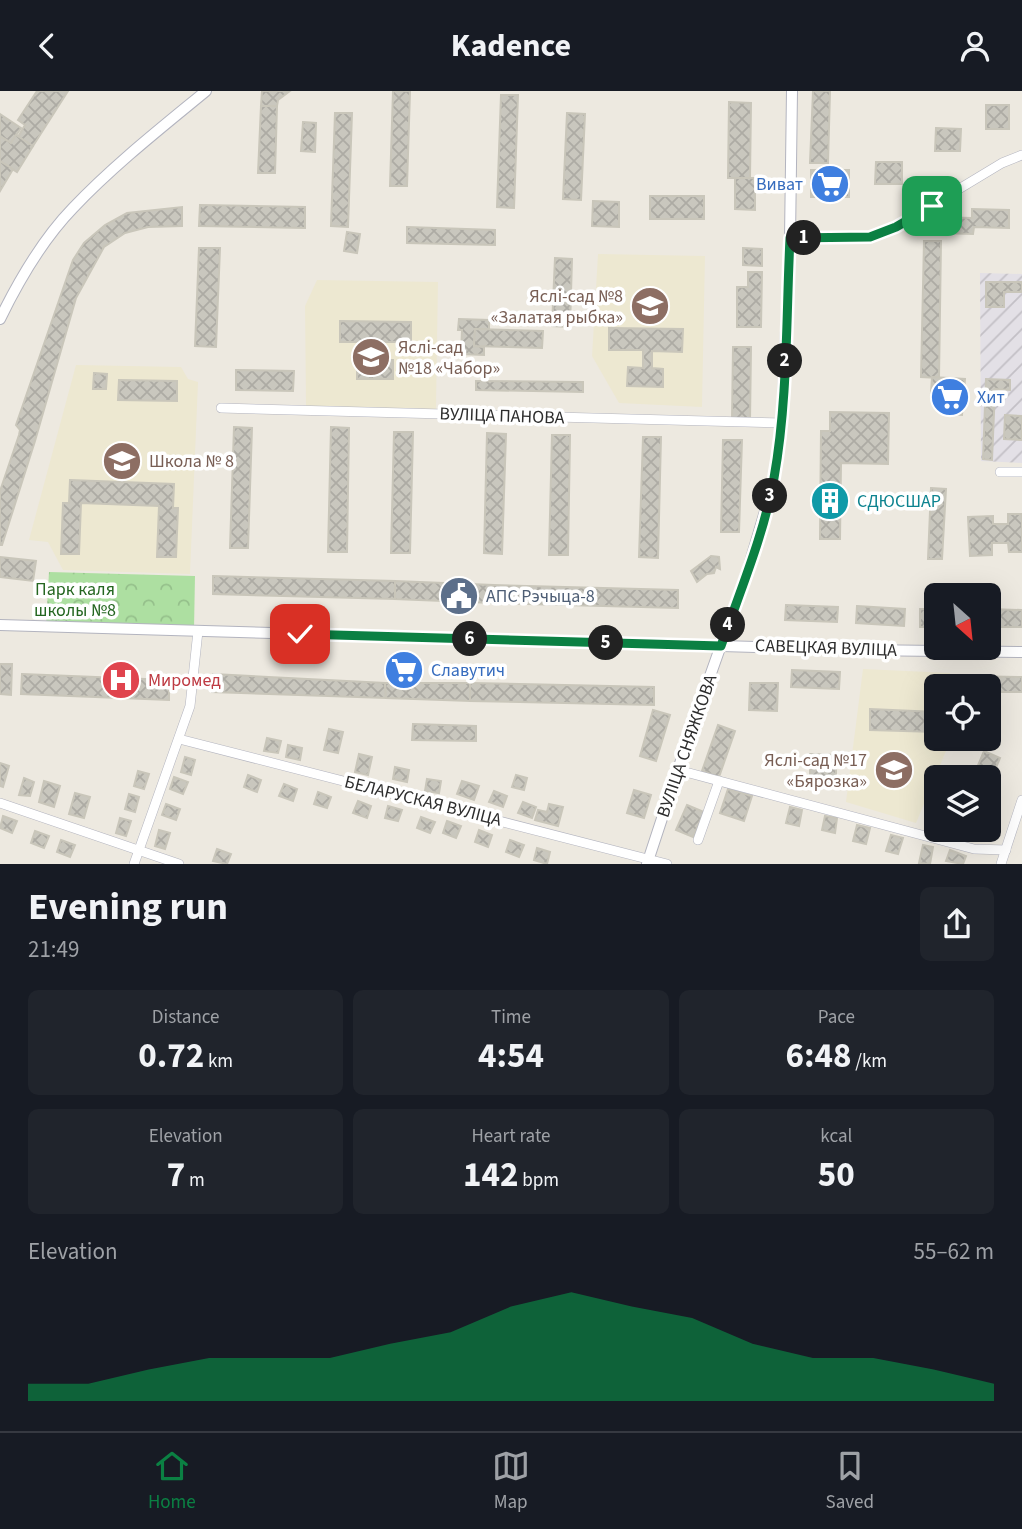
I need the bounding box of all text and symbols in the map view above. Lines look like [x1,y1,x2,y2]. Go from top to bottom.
text: Kadence [451,23,571,69]
icon: back [28,27,66,65]
icon: person [956,27,994,65]
supermarket icon: Виват [809,163,851,205]
place label: Виват [756,172,803,197]
pin [902,176,962,236]
icon: arrive [913,187,951,225]
pin: 1 [786,221,822,255]
text: 1 [798,224,809,251]
place label: Яслі-сад №8 «Залатая рыбка» [491,284,623,330]
school or university icon: Яслі-сад №8 «Залатая рыбка» [629,285,671,327]
place label: Яслі-сад №18 «Чабор» [398,335,500,381]
school or university icon: Яслі-сад №18 «Чабор» [350,336,392,378]
pin: 2 [768,343,802,379]
text: 2 [779,347,790,374]
supermarket icon: Хит [929,376,971,418]
place label: Хит [977,385,1005,410]
street label: ВУЛІЦА ПАНОВА [439,401,565,431]
school or university icon: Школа № 8 [101,440,143,482]
place label: Школа № 8 [149,449,234,474]
pin: 3 [752,479,788,513]
building icon: СДЮСШАР [809,480,851,522]
text: 3 [764,482,775,509]
place label: СДЮСШАР [857,489,941,514]
public building icon: АПС Рэчыца-8 [438,575,480,617]
park label: Парк каля школы №8 [34,577,116,623]
north arrow [924,583,1001,660]
map controls [924,583,1001,842]
place label: АПС Рэчыца-8 [486,584,595,609]
pin [270,604,330,664]
pin: 4 [710,607,746,643]
text: 4 [722,611,733,638]
icon: check [281,615,319,653]
pin: 6 [452,621,488,657]
text: 6 [464,625,475,652]
pin: 5 [588,625,624,661]
text: 5 [600,629,611,656]
street label: САВЕЦКАЯ ВУЛІЦА [755,633,898,663]
supermarket icon: Славутич [383,649,425,691]
place label: Славутич [431,658,505,683]
hospital icon: Миромед [100,659,142,701]
place label: Миромед [148,668,221,693]
street label: ВУЛІЦА СНЯЖКОВА [651,671,723,821]
button: locate [924,674,1001,751]
place label: Яслі-сад №17 «Бярозка» [764,748,867,794]
school or university icon: Яслі-сад №17 «Бярозка» [873,749,915,791]
button: layers [924,765,1001,842]
street label: БЕЛАРУСКАЯ ВУЛІЦА [342,769,504,833]
text: Evening run [28,880,228,934]
button: share [920,887,994,961]
text: 21:49 [28,933,79,966]
text: Distance [152,1004,219,1031]
text: Time [491,1004,531,1031]
text: Pace [818,1004,855,1031]
text: 0.72 [138,1031,204,1081]
text: 4:54 [478,1031,544,1081]
text: 6:48 [786,1031,852,1081]
text: km [204,1048,233,1075]
text: /km [852,1048,887,1075]
text: Elevation [149,1123,223,1150]
text: Heart rate [471,1123,550,1150]
text: kcal [820,1123,852,1150]
text: 7 [167,1150,185,1200]
text: 142 [463,1150,518,1200]
text: 50 [818,1150,855,1200]
text: m [185,1167,205,1194]
text: bpm [518,1167,559,1194]
text: Elevation [28,1235,118,1268]
text: 55–62 m [914,1235,994,1268]
tab: Home [148,1447,196,1516]
tab: Map [492,1447,530,1516]
tab: Saved [826,1447,874,1516]

